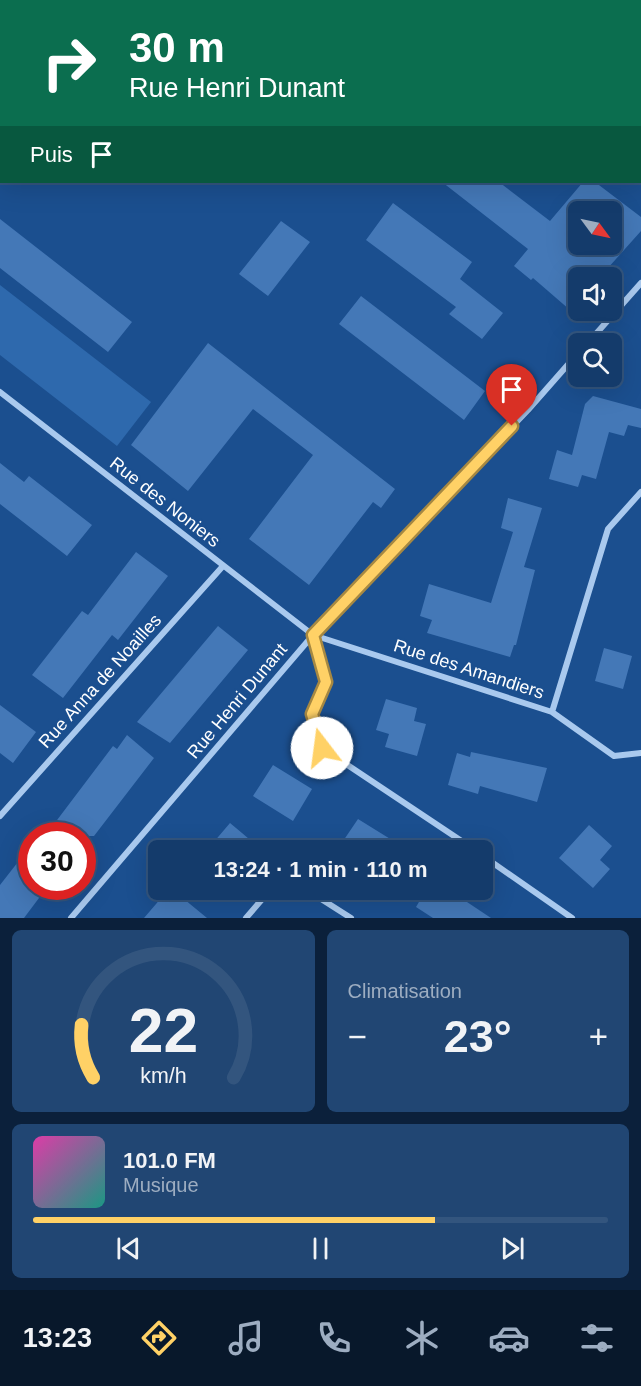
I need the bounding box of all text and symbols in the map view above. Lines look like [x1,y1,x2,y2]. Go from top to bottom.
icon: right [30,24,108,102]
text: 30 m [129,24,225,71]
text: Rue Henri Dunant [129,73,345,103]
icon: arrive [85,138,118,171]
text: Puis [30,142,73,167]
north arrow [568,201,622,255]
map controls [568,201,622,387]
button: sound [568,267,622,321]
button: search [568,333,622,387]
pin [486,364,537,426]
icon: arrive [495,373,528,406]
street label: Rue des Noniers [106,453,224,551]
street label: Rue Anna de Noailles [35,610,165,752]
street label: Rue des Amandiers [391,635,547,703]
street label: Rue Henri Dunant [183,639,291,763]
position arrow [290,716,354,780]
speed limit sign: 30 [18,822,96,900]
text: 13:24 · 1 min · 110 m [214,857,428,882]
text: Climatisation [348,980,462,1002]
text: 22 [129,996,198,1065]
text: 23° [444,1011,512,1062]
text: − [348,1018,367,1055]
text: + [589,1018,608,1055]
text: km/h [140,1064,186,1088]
text: 101.0 FM [123,1148,216,1173]
text: Musique [123,1174,199,1196]
icon: previous [112,1232,145,1265]
icon: pause [304,1232,337,1265]
icon: next [496,1232,529,1265]
icon: directions [138,1317,180,1359]
icon: music [225,1317,267,1359]
icon: phone [313,1317,355,1359]
icon: climate [401,1317,443,1359]
icon: car [488,1317,530,1359]
icon: filters [576,1317,618,1359]
text: 13:23 [23,1323,92,1353]

